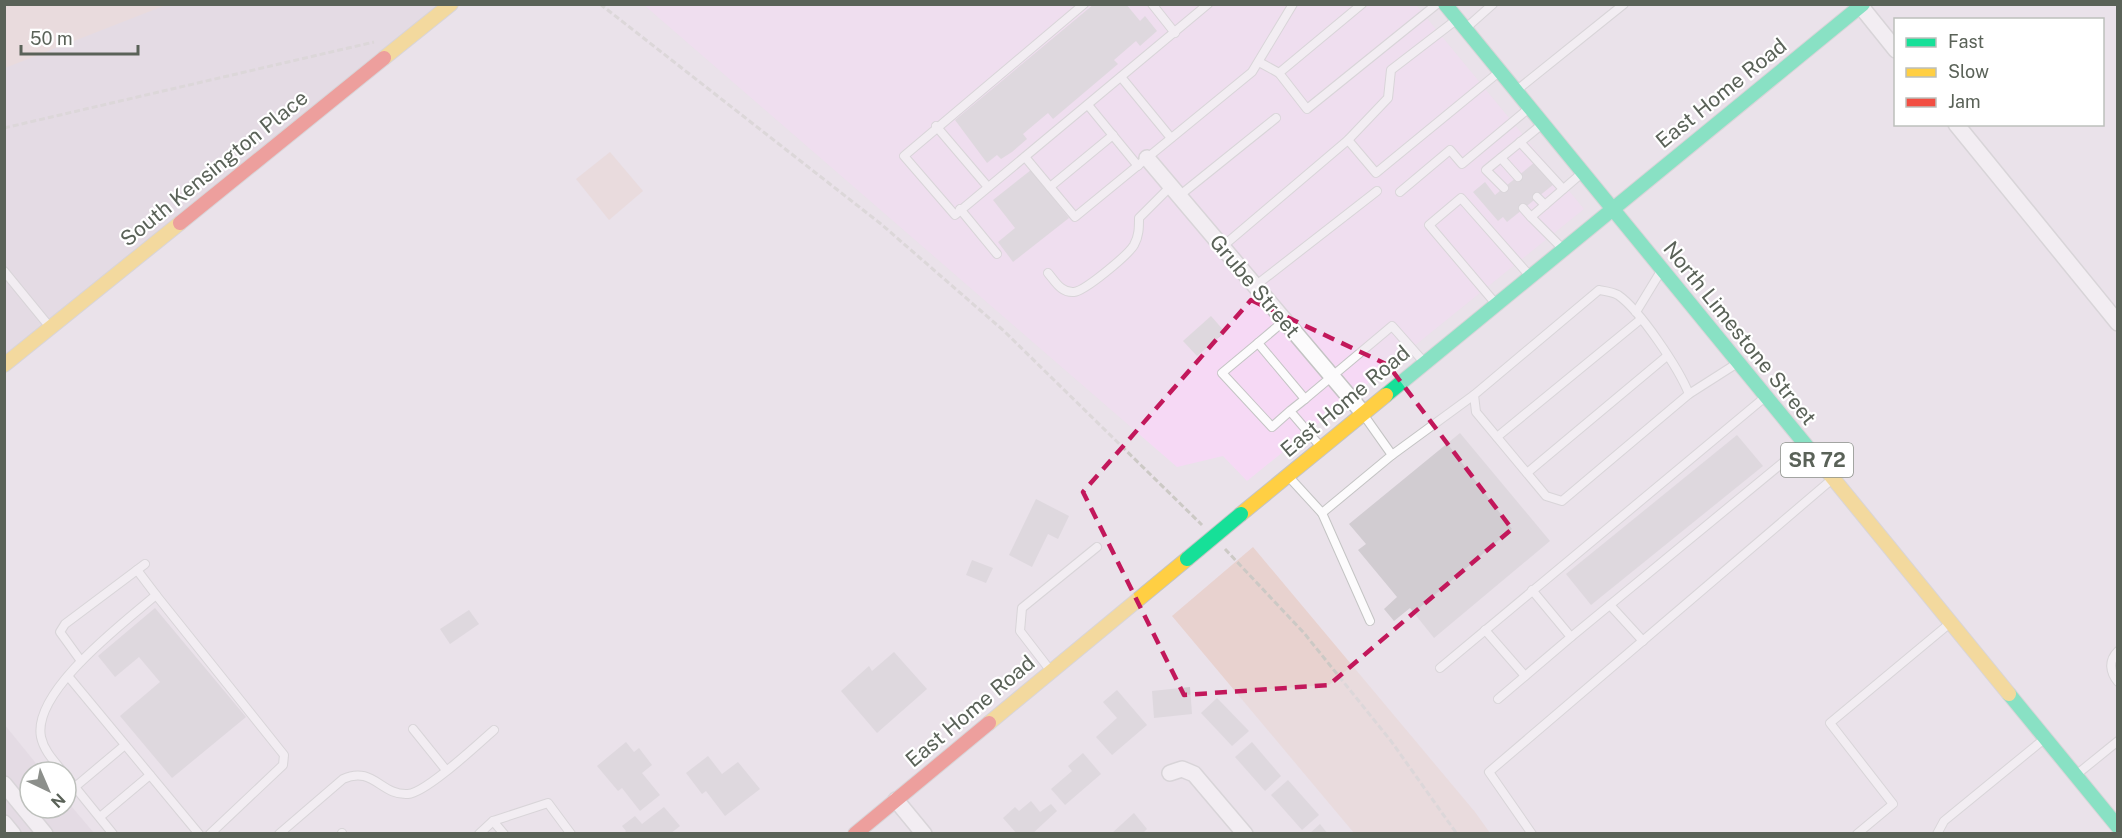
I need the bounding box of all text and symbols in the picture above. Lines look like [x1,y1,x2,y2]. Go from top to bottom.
scale bar [21,18,138,56]
legend [1894,18,2104,126]
text: 50 m [30,28,73,49]
text: Fast [1948,31,1984,52]
street label: East Home Road [1651,33,1791,153]
text: Slow [1948,61,1989,82]
street label: South Kensington Place [115,85,313,251]
text: Jam [1948,91,1981,112]
street label: Grube Street [1205,229,1305,343]
street label: North Limestone Street [1658,236,1822,430]
street label: East Home Road [1275,340,1415,462]
road number: SR 72 [1781,443,1853,477]
street label: East Home Road [900,650,1040,772]
north arrow [18,760,78,820]
text: N [47,789,69,812]

